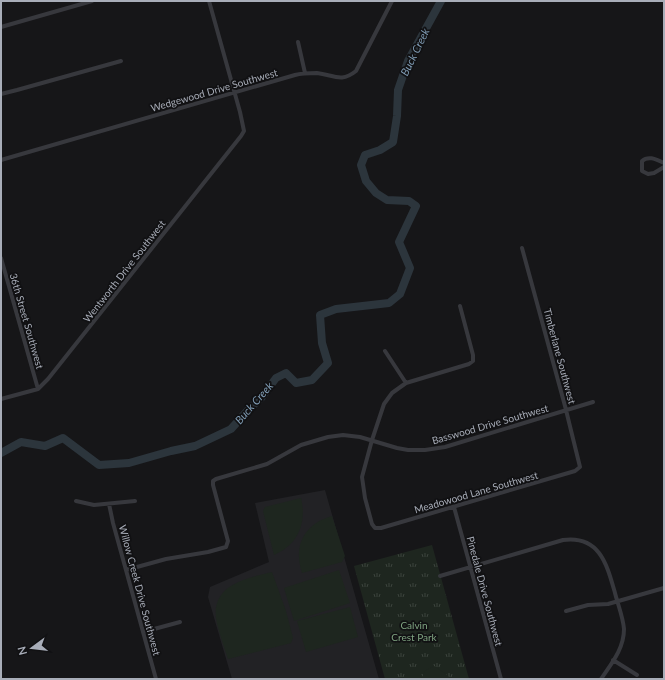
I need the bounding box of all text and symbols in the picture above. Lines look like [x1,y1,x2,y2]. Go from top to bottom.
water label: Buck Creek [397,25,432,78]
street label: Wedgewood Drive Southwest [149,66,279,114]
street label: Wentworth Drive Southwest [80,217,168,324]
street label: 36th Street Southwest [8,272,47,371]
street label: Timberlane Southwest [541,307,579,406]
water label: Buck Creek [232,378,276,426]
street label: Basswood Drive Southwest [430,402,550,446]
street label: Meadowood Lane Southwest [413,468,540,515]
street label: Willow Creek Drive Southwest [117,523,163,657]
street label: Pinedale Drive Southwest [465,535,506,648]
park label: Calvin Crest Park [391,619,438,643]
north arrow [12,628,52,668]
text: N [14,645,29,656]

